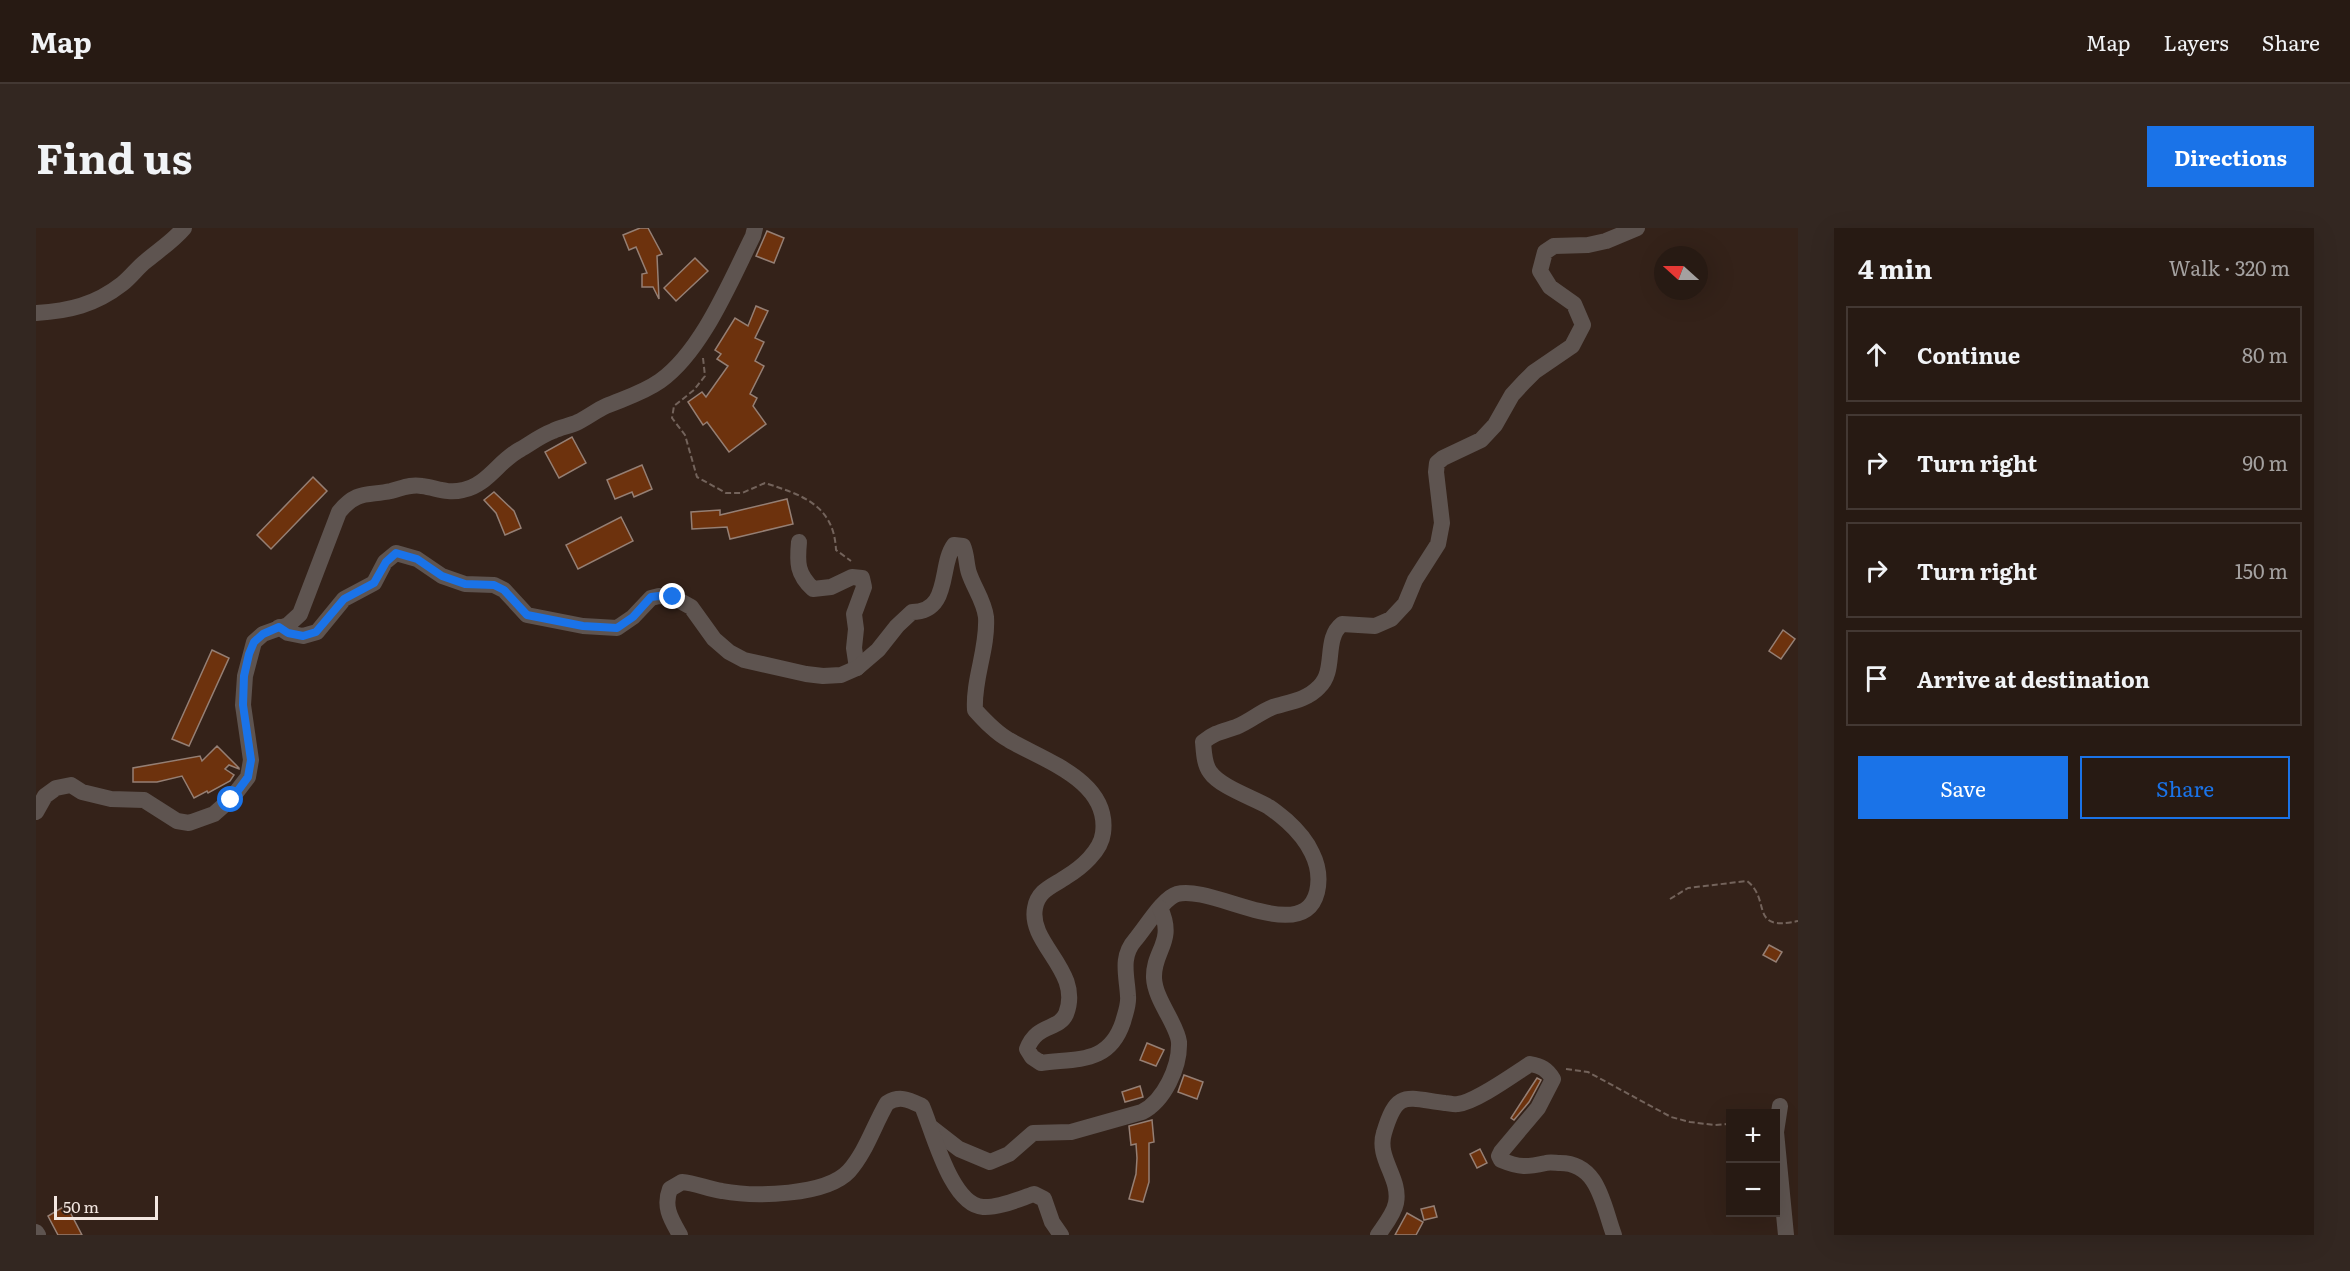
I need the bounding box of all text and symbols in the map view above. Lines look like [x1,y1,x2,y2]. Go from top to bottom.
text: Map [30,20,92,62]
text: Map [2086,26,2131,57]
text: Layers [2164,26,2229,57]
text: Share [2262,26,2320,57]
text: Find us [36,125,193,187]
button: Directions [2147,126,2314,187]
north arrow [1654,246,1708,300]
text: 4 min [1858,248,1932,287]
text: Walk · 320 m [2169,252,2290,282]
icon: ahead [1860,338,1893,371]
text: Continue [1917,338,2020,371]
text: 80 m [2242,339,2288,369]
icon: right [1860,446,1893,479]
text: Turn right [1917,446,2037,479]
text: 90 m [2243,447,2288,477]
icon: right [1860,554,1893,587]
text: Turn right [1917,554,2037,587]
text: 150 m [2235,555,2288,585]
route end [659,583,685,609]
icon: arrive [1860,662,1893,695]
text: Arrive at destination [1917,662,2150,695]
button: Save [1858,756,2068,819]
button: Share [2080,756,2290,819]
route start [217,786,243,812]
map controls [1726,1109,1780,1217]
button: + [1726,1109,1780,1163]
button: − [1726,1163,1780,1217]
scale bar [54,1193,158,1220]
text: 50 m [63,1194,99,1218]

